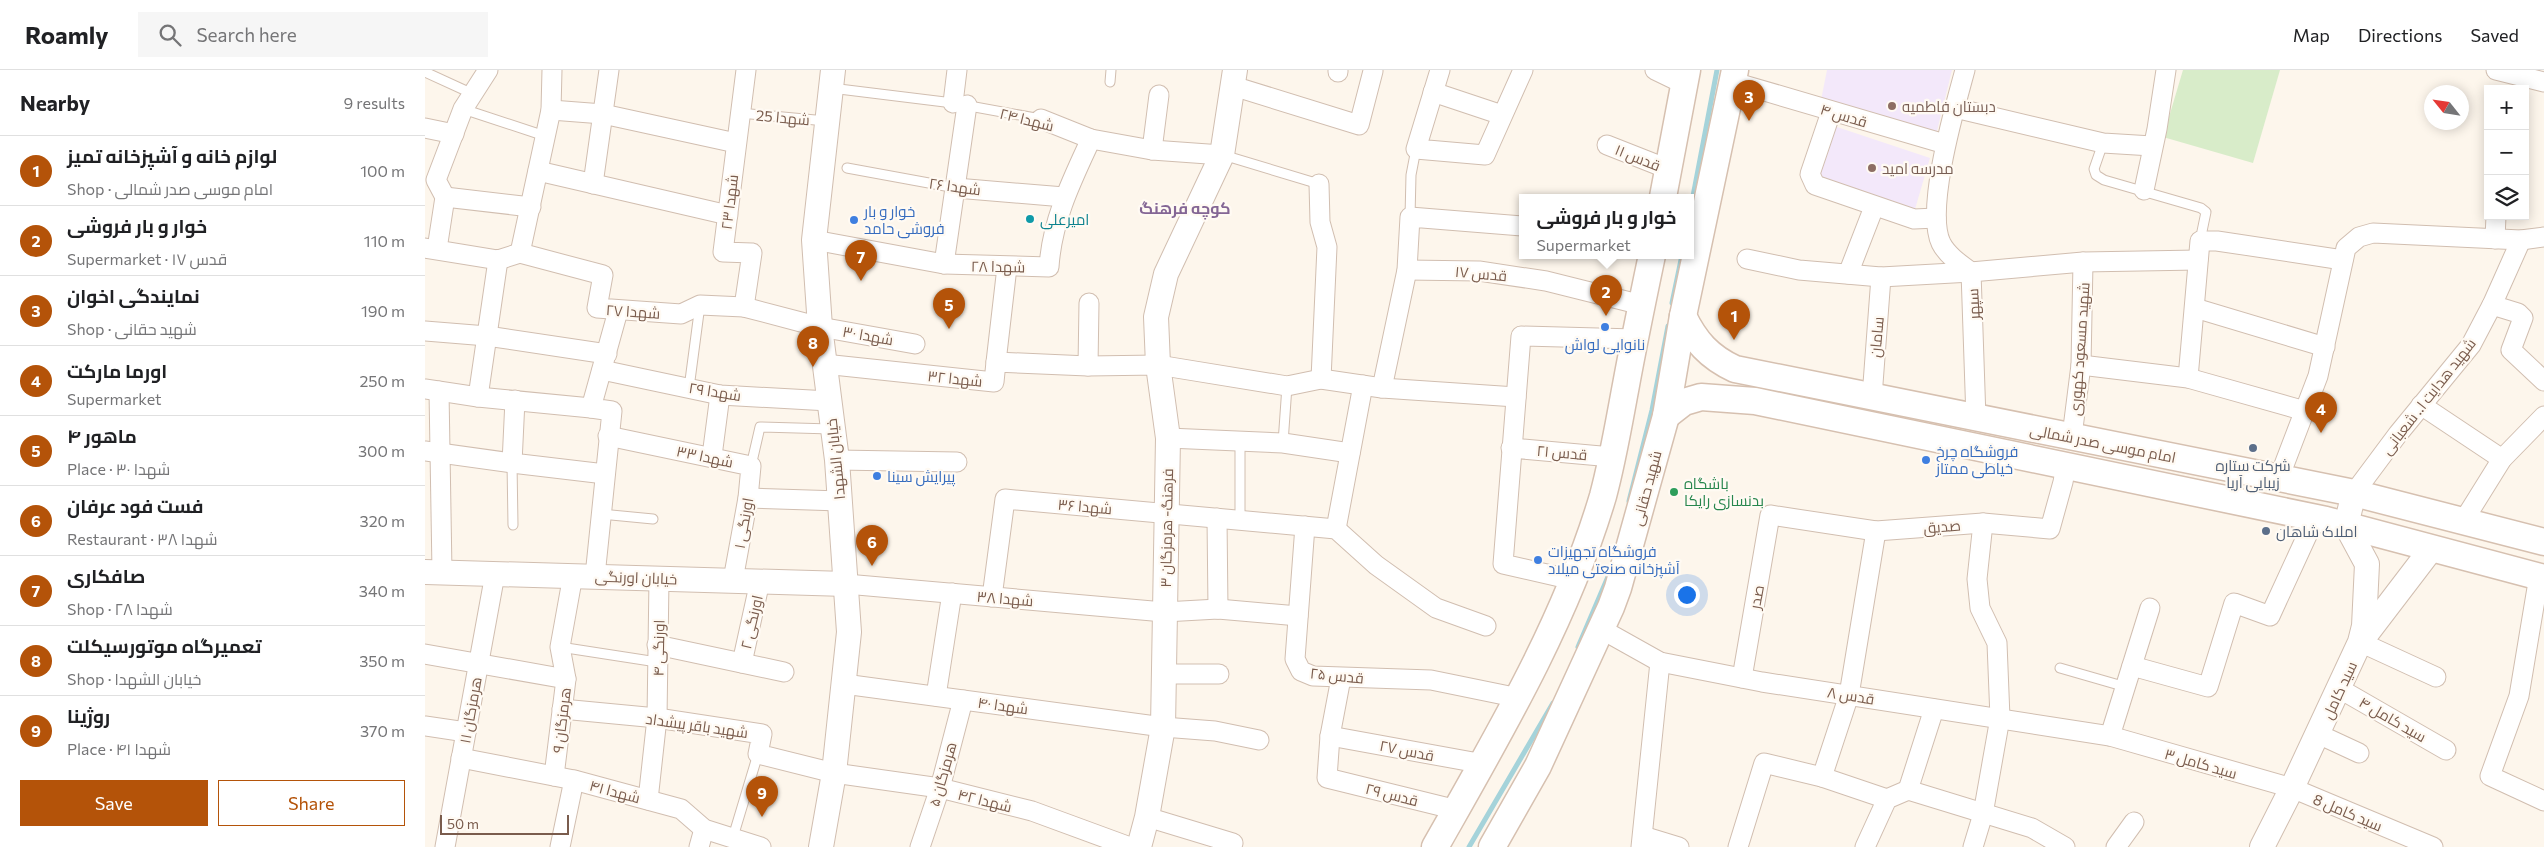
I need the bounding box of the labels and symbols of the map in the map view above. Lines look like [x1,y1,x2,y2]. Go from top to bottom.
pin: 3 [1733,80,1765,121]
north arrow [2424,85,2469,130]
place label: دبستان فاطمیه [1902,97,1996,117]
street label: قدس ۴ [1818,99,1870,133]
marker: دبستان فاطمیه [1886,100,1898,112]
street label: شهدا ۲۴ [998,104,1056,136]
street label: شهدا 25 [755,106,811,130]
street label: قدس ۱۱ [1612,140,1663,176]
place label: مدرسه امید [1882,159,1954,178]
marker: مدرسه امید [1866,162,1878,174]
street label: شهدا ۲۳ [717,173,743,231]
street label: شهدا ۲۶ [928,173,982,201]
district label: کوچه فرهنگ [1139,198,1231,220]
place label: خوار و بار فروشی حامد [863,202,945,239]
place label: امیرعلی [1040,210,1089,230]
marker: امیرعلی [1024,213,1036,225]
marker: خوار و بار فروشی حامد [848,214,860,226]
pin: 7 [845,240,877,281]
street label: شهدا ۲۸ [971,257,1025,277]
street label: قدس ۱۷ [1454,262,1508,286]
pin: 2 [1590,275,1622,316]
street label: شهید مسعود کهوری [2065,282,2095,417]
pin: 5 [933,288,965,329]
street label: سپهر [1963,288,1985,321]
pin: 1 [1718,299,1750,340]
street label: شهدا ۲۷ [605,300,661,324]
street label: سامان [1865,316,1889,358]
marker: نانوایی لواش [1599,321,1611,333]
street label: شهدا ۳۰ [841,322,895,350]
pin: 8 [797,326,829,367]
street label: شهید هدایت ا.. شعبانی [2377,334,2481,459]
place label: نانوایی لواش [1565,335,1645,355]
street label: شهدا ۳۲ [926,366,983,392]
street label: شهدا ۲۹ [687,378,743,406]
pin: 4 [2305,392,2337,433]
street label: خیابان الشهدا [822,417,850,500]
street label: امام موسی صدر شمالی [2028,420,2178,468]
street label: شهدا ۳۳ [675,441,735,473]
street label: قدس ۲۱ [1536,441,1588,465]
place label: فروشگاه چرخ خیاطی ممتاز [1935,442,2018,479]
marker: شرکت ستاره زیبایی آریا [2247,442,2259,454]
street label: شهید حقانی [1627,448,1667,528]
marker: فروشگاه چرخ خیاطی ممتاز [1920,454,1932,466]
place label: شرکت ستاره زیبایی آریا [2215,456,2291,493]
place label: پیرایش سینا [887,467,955,487]
street label: فرهنگ- هرمزگان ۳ [1156,468,1178,588]
marker: پیرایش سینا [871,470,883,482]
place label: باشگاه بدنسازی رایکا [1684,474,1764,511]
marker: باشگاه بدنسازی رایکا [1668,486,1680,498]
street label: شهدا ۳۶ [1057,495,1113,519]
street label: اورنگی ۱ [730,496,758,550]
street label: صدیق [1922,515,1962,539]
place label: املاک شاهان [2276,522,2358,542]
pin: 6 [856,525,888,566]
marker: املاک شاهان [2260,525,2272,537]
place label: فروشگاه تجهیزات آشپزخانه صنعتی میلاد [1548,542,1680,579]
marker: فروشگاه تجهیزات آشپزخانه صنعتی میلاد [1532,554,1544,566]
street label: خیابان اورنگی [594,567,678,589]
your location [1674,582,1700,608]
street label: صدر [1745,583,1768,612]
street label: شهدا ۳۸ [976,587,1034,611]
street label: اورنگی ۲ [736,593,768,651]
street label: اورنگی ۴ [649,619,669,677]
street label: سید کامل [2318,658,2362,723]
street label: قدس ۲۵ [1309,663,1365,689]
street label: هرمزگان ۱۱ [455,675,487,745]
street label: قدس ۸ [1826,682,1876,710]
street label: هرمزگان ۹ [548,686,576,754]
street label: شهدا ۴۰ [976,693,1029,719]
street label: سید کامل ۴ [2355,693,2430,747]
street label: شهید باقر پیشداد [644,709,749,743]
street label: قدس ۲۷ [1378,736,1436,766]
street label: هرمزگان ۵ [924,740,962,809]
street label: سید کامل ۳ [2162,744,2239,784]
street label: شهدا ۴۱ [587,776,642,808]
pin: 9 [746,776,778,817]
street label: قدس ۲۹ [1363,779,1420,811]
street label: شهدا ۴۲ [956,785,1014,817]
street label: سید کامل 8 [2310,789,2385,837]
scale bar [440,812,569,835]

